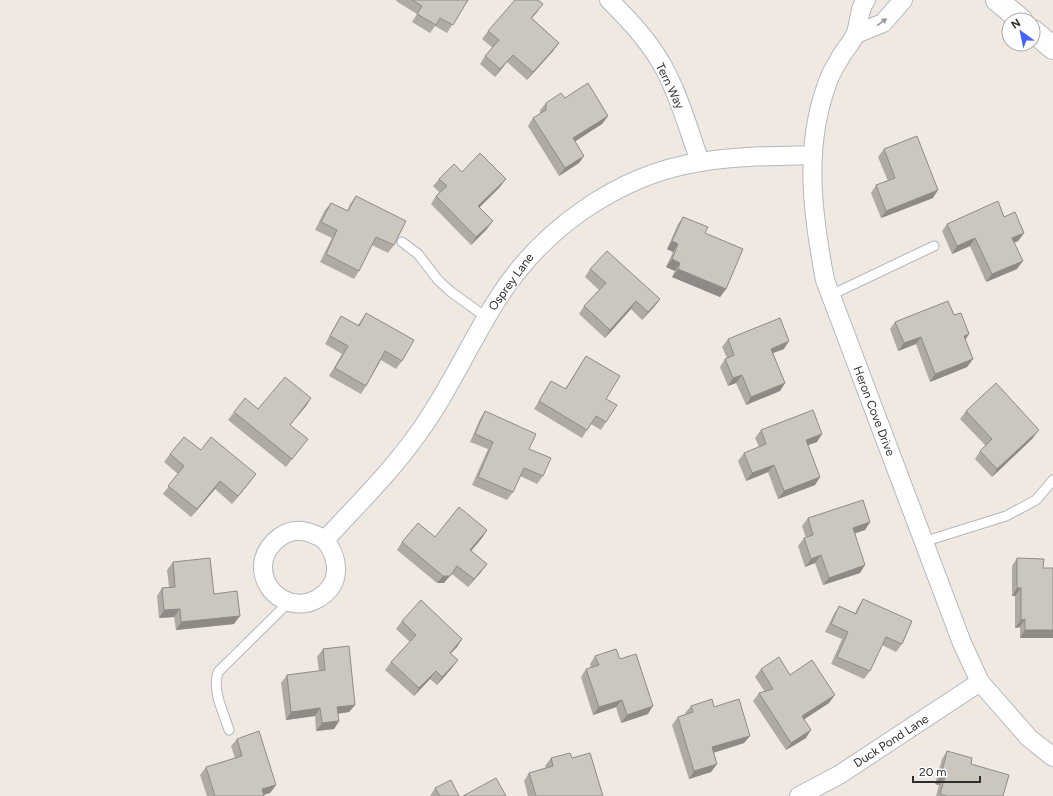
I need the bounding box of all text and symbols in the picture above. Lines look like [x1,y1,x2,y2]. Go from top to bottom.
north arrow [1001,12,1041,52]
text: N [1009,16,1023,32]
one-way arrow [877,18,888,26]
street label: Tern Way [653,61,687,112]
street label: Osprey Lane [486,250,537,313]
street label: Heron Cove Drive [850,364,898,458]
street label: Duck Pond Lane [851,711,931,770]
scale bar [913,758,980,784]
text: 20 m [919,765,947,779]

